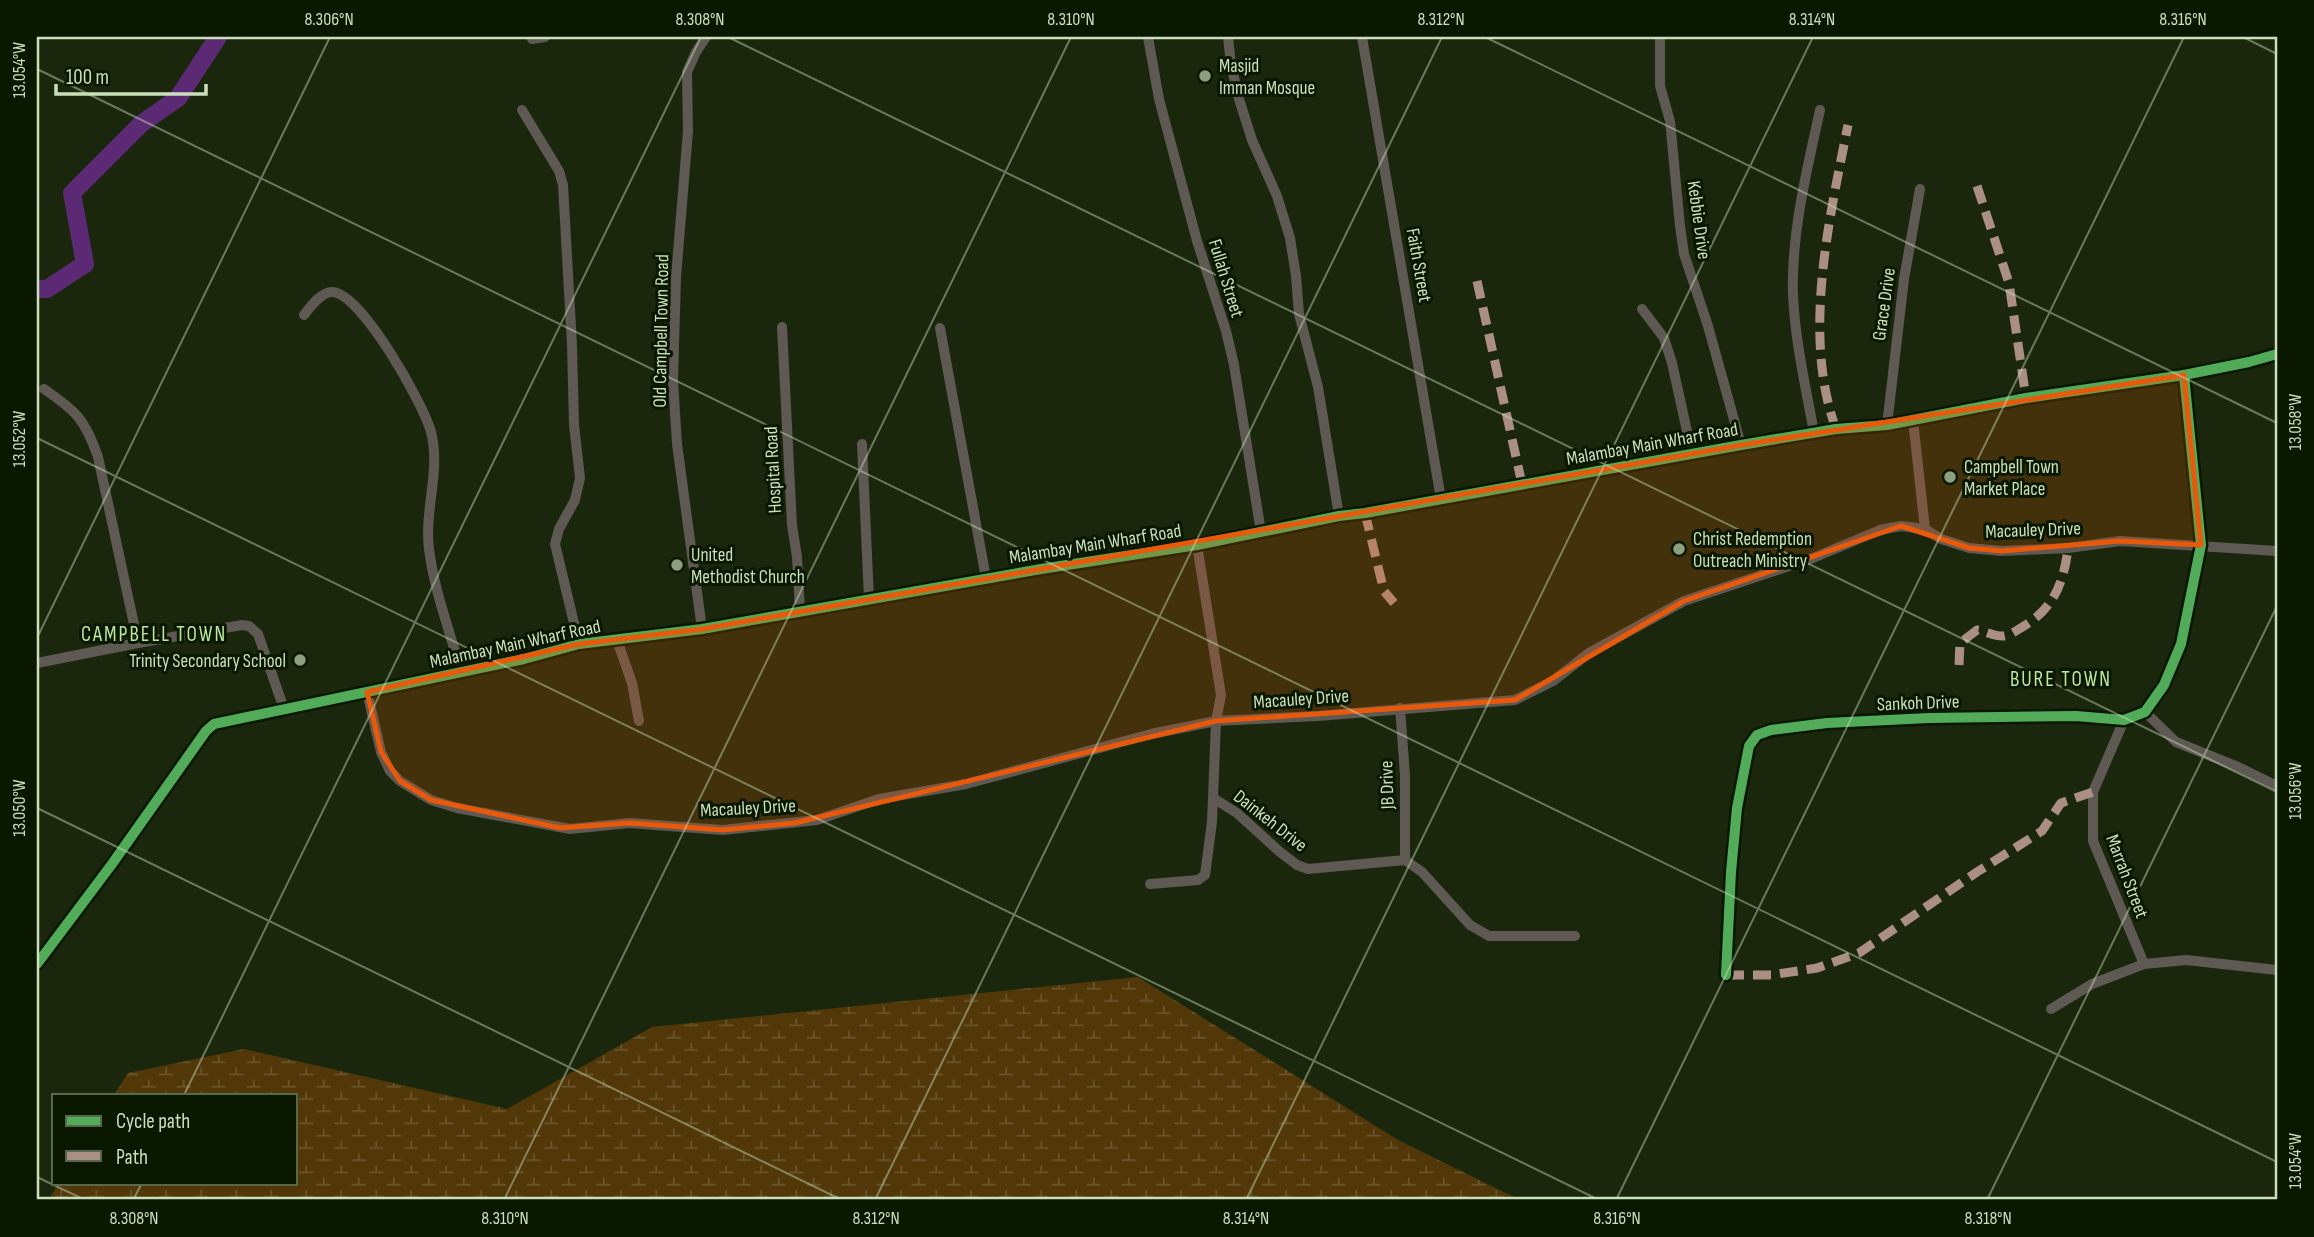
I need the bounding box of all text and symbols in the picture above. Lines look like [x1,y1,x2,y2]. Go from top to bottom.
text: 8.306°N [304,9,354,30]
text: 8.308°N [676,9,724,30]
text: 8.310°N [1047,9,1095,30]
text: 8.312°N [1417,9,1465,30]
text: 8.314°N [1789,9,1835,30]
text: 8.316°N [2159,9,2207,30]
text: 13.054°W [9,42,30,98]
scale bar [56,52,206,96]
place label: Masjid Imman Mosque [1219,55,1315,100]
text: 100 m [66,65,109,90]
marker: Masjid Imman Mosque [1197,68,1213,84]
street label: Kebbie Drive [1682,179,1715,261]
street label: Faith Street [1401,226,1436,304]
street label: Fullah Street [1203,236,1248,321]
street label: Old Campbell Town Road [649,254,674,408]
street label: Grace Drive [1868,266,1901,342]
text: 13.058°W [2285,393,2306,450]
text: 13.052°W [9,411,30,467]
street label: Malambay Main Wharf Road [1565,418,1740,471]
street label: Hospital Road [760,426,787,514]
place label: Campbell Town Market Place [1964,456,2059,501]
marker: Campbell Town Market Place [1942,469,1958,485]
street label: Macauley Drive [1985,517,2081,544]
street label: Malambay Main Wharf Road [1007,520,1183,569]
place label: Christ Redemption Outreach Ministry [1693,528,1812,573]
marker: Christ Redemption Outreach Ministry [1671,541,1687,557]
place label: United Methodist Church [691,544,805,589]
marker: United Methodist Church [669,557,685,573]
street label: Malambay Main Wharf Road [428,615,603,674]
district label: CAMPBELL TOWN [81,622,227,647]
place label: Trinity Secondary School [129,650,286,673]
marker: Trinity Secondary School [292,652,308,668]
district label: BURE TOWN [2010,667,2112,692]
street label: Macauley Drive [1253,685,1350,714]
street label: Sankoh Drive [1876,691,1960,716]
street label: JB Drive [1375,760,1400,811]
text: 13.056°W [2285,762,2306,819]
text: 13.050°W [9,779,30,837]
street label: Dainkeh Drive [1229,785,1311,857]
street label: Macauley Drive [700,795,797,822]
street label: Marrah Street [2100,831,2153,922]
legend [52,1094,298,1184]
text: Cycle path [116,1109,190,1134]
text: 13.054°W [2285,1133,2306,1189]
text: Path [116,1145,148,1170]
text: 8.308°N [110,1208,158,1229]
text: 8.310°N [481,1208,529,1229]
text: 8.312°N [852,1208,900,1229]
text: 8.314°N [1223,1208,1269,1229]
text: 8.316°N [1593,1208,1641,1229]
text: 8.318°N [1964,1208,2012,1229]

